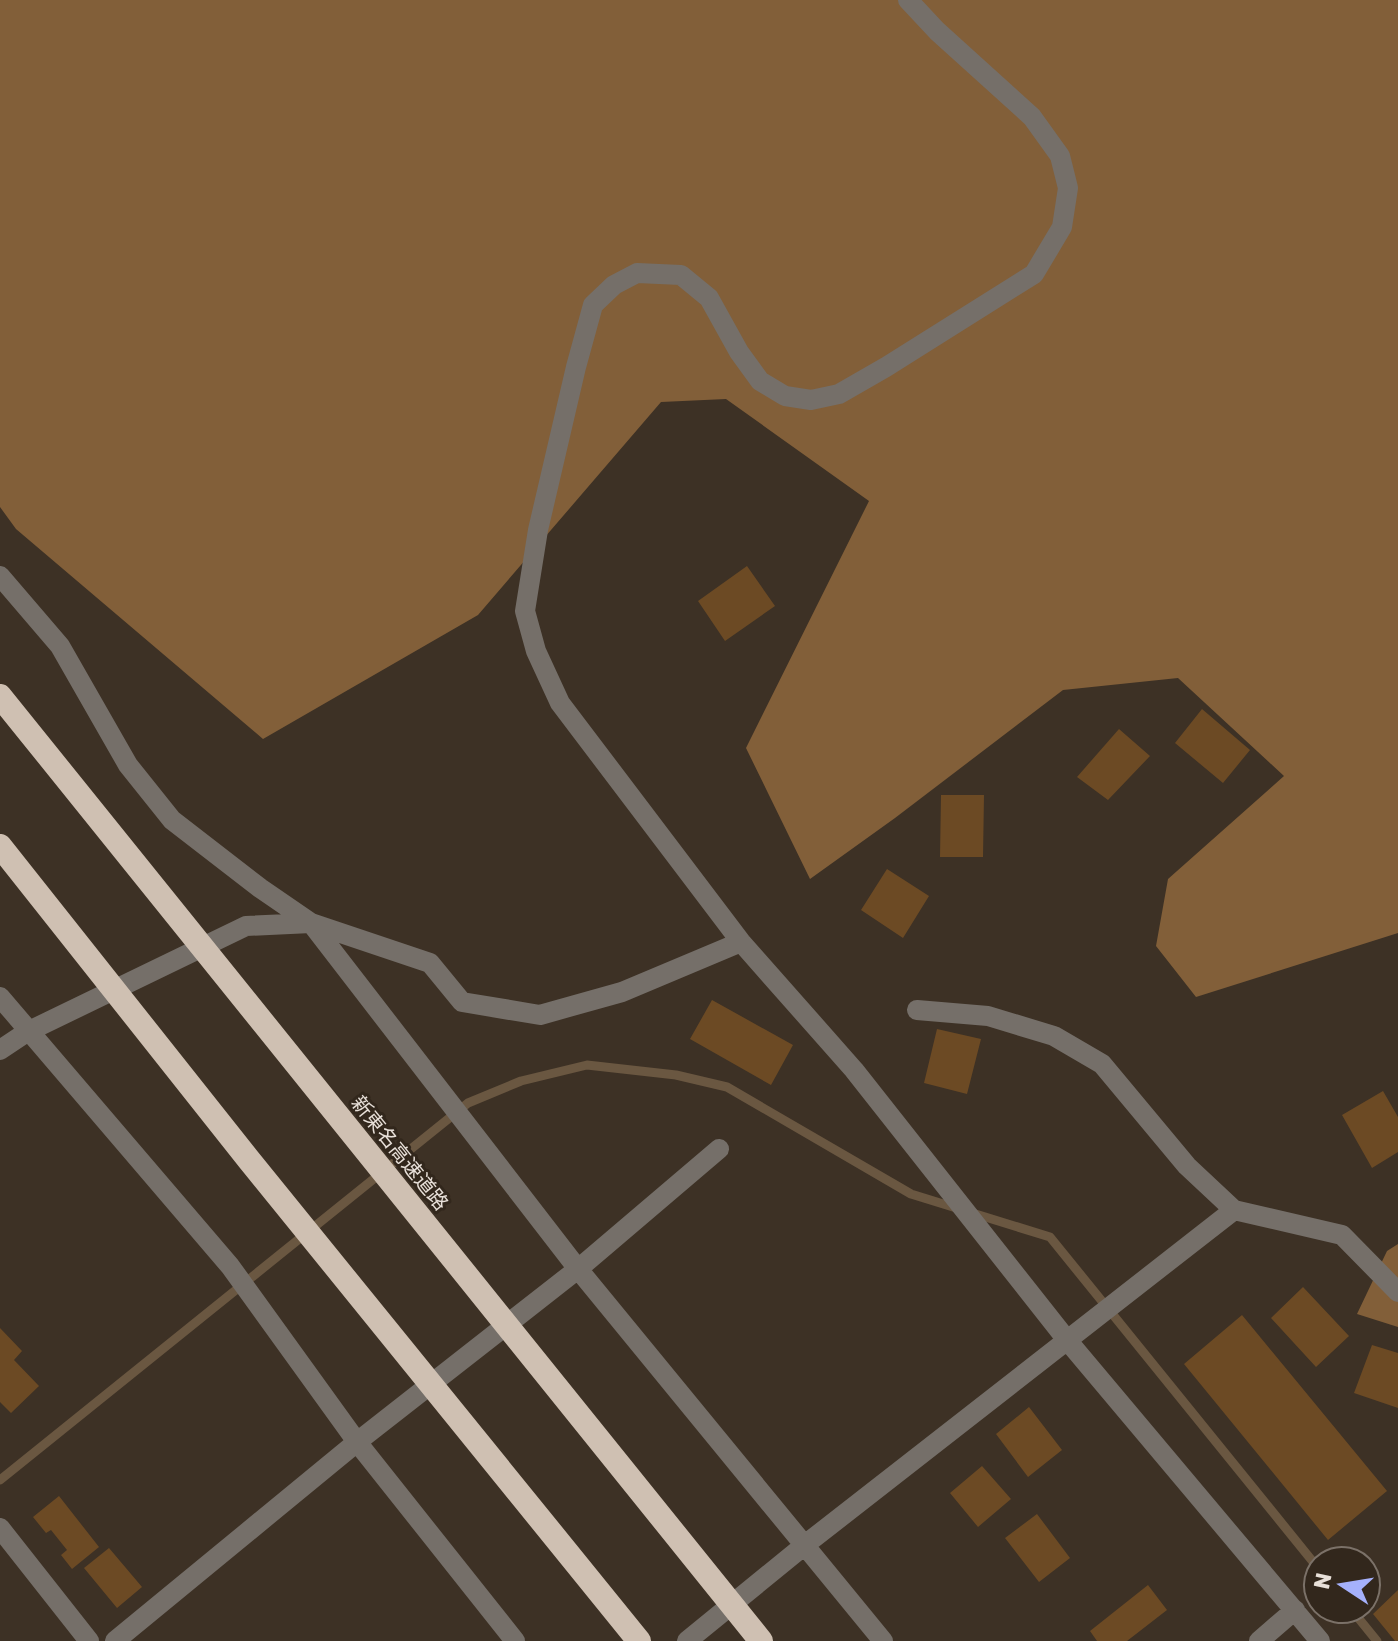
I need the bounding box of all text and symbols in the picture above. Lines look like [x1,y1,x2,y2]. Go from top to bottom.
street label: 新東名高速道路 [347,1091,453,1215]
north arrow [1302,1545,1382,1625]
text: N [1308,1570,1338,1591]

